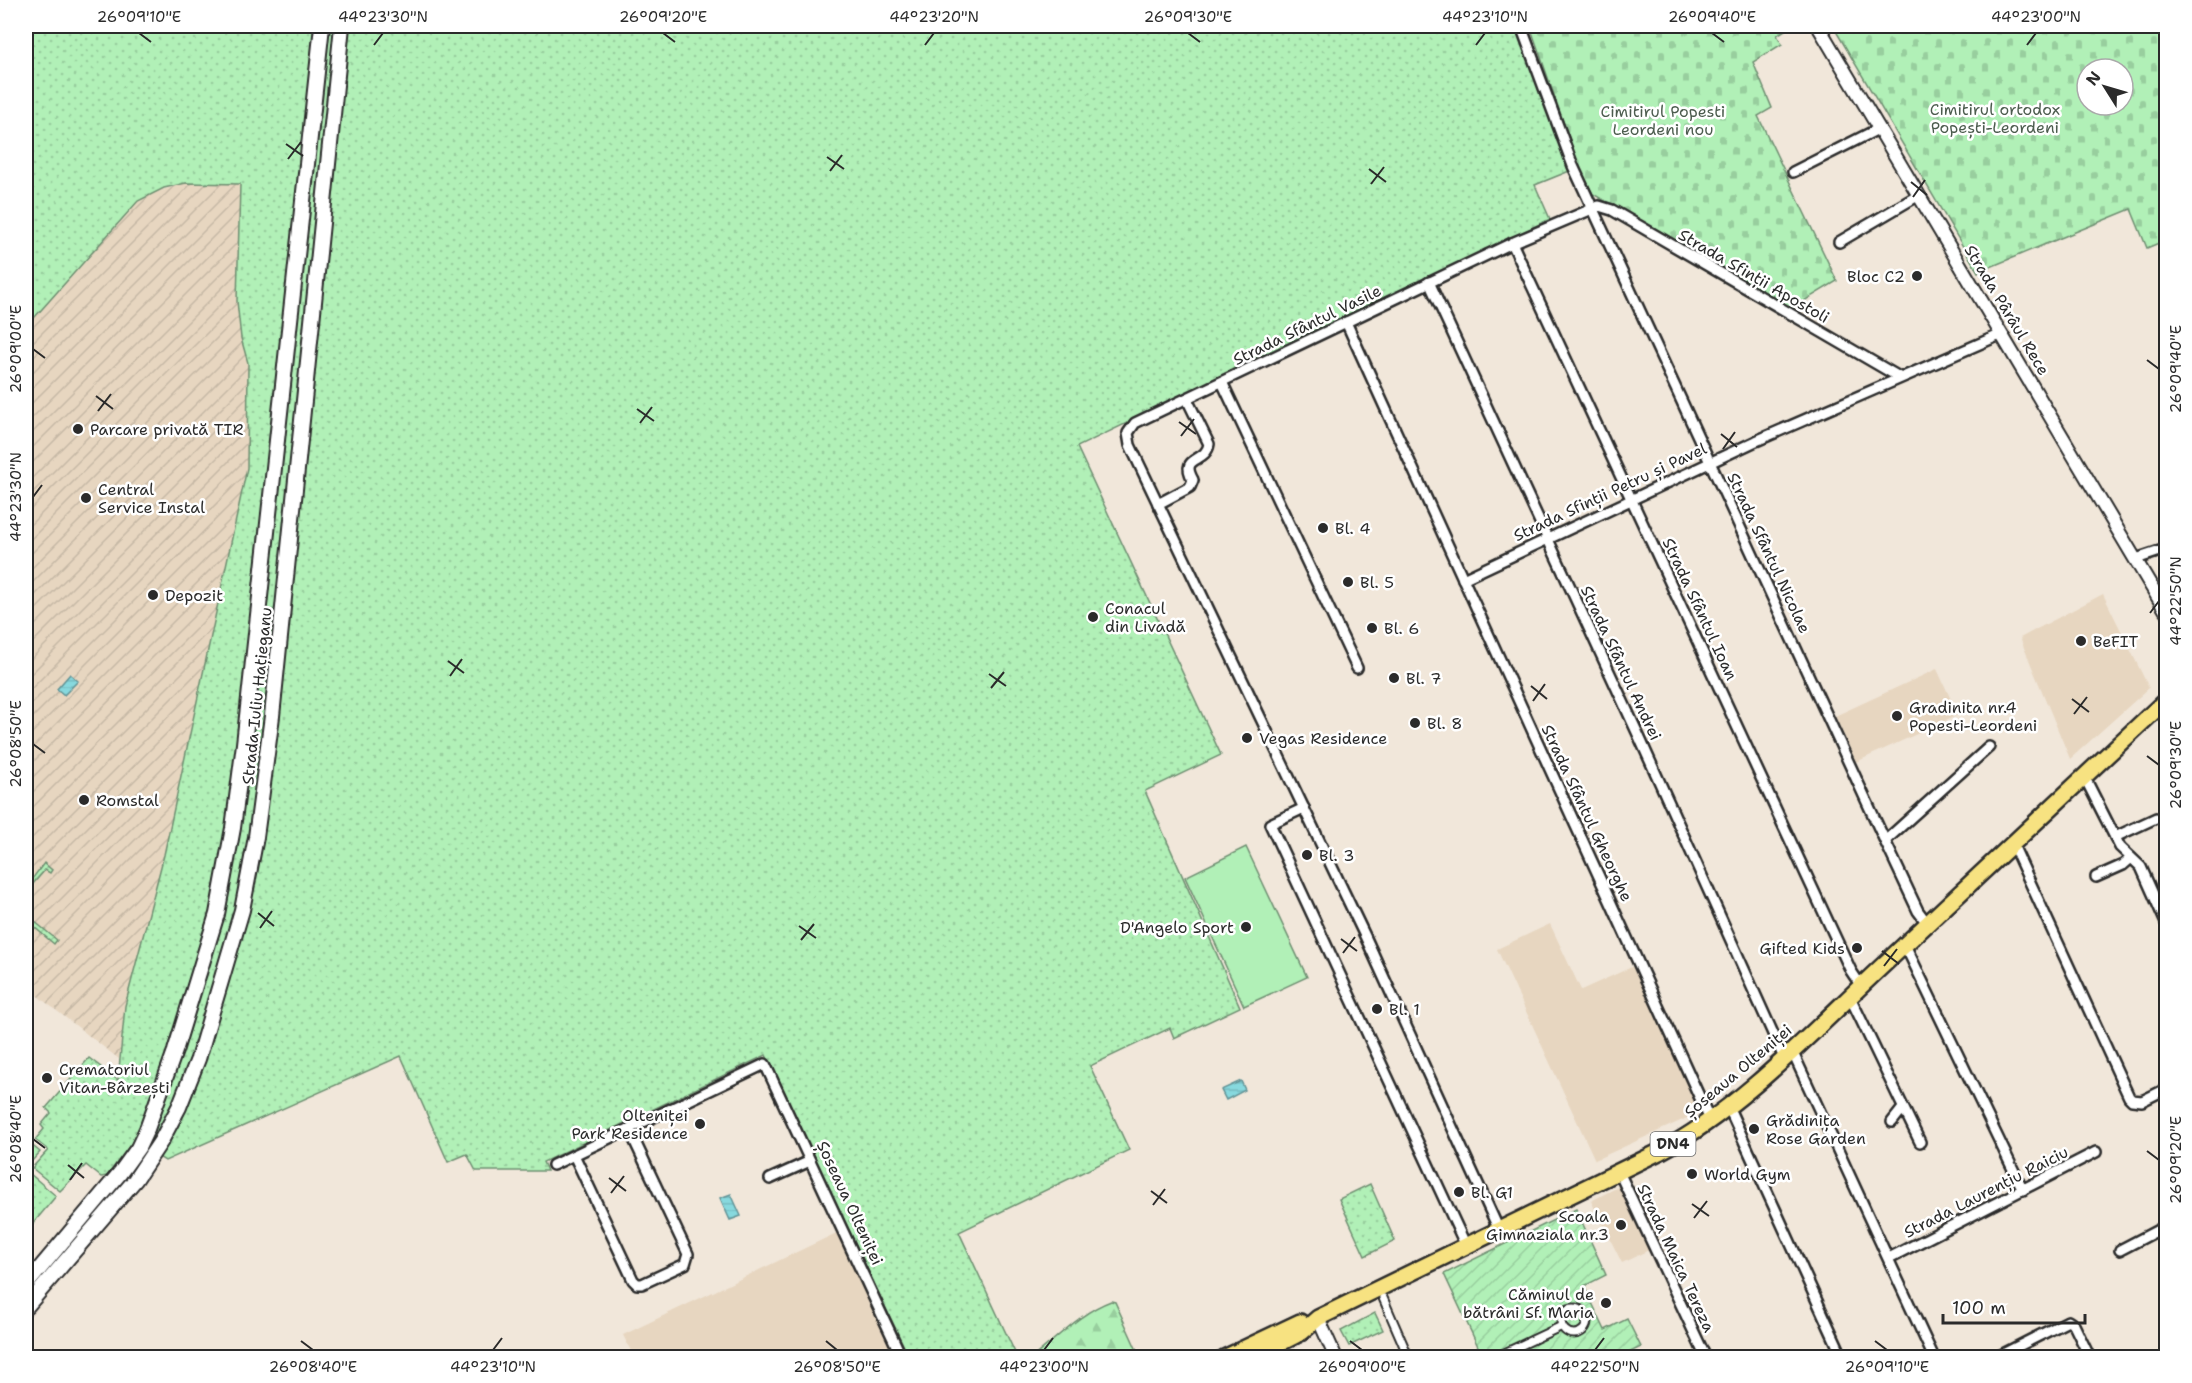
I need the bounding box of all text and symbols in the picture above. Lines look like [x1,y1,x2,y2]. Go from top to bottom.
text: 26°09'10"E [97,7,181,27]
text: 44°23'30"N [338,7,428,27]
text: 26°09'20"E [619,7,707,27]
text: 44°23'20"N [889,7,979,27]
text: 26°09'30"E [1144,7,1232,27]
text: 44°23'10"N [1442,7,1528,27]
text: 26°09'40"E [1668,7,1756,27]
text: 44°23'00"N [1991,7,2081,27]
north arrow [2075,57,2135,117]
text: N [2081,67,2106,90]
park label: Cimitirul ortodox Popești-Leordeni [1930,99,2060,139]
park label: Cimitirul Popesti Leordeni nou [1601,101,1725,140]
street label: Strada Sfinții Apostoli [1674,224,1833,329]
street label: Strada Pârâul Rece [1960,241,2054,379]
place label: Bloc C2 [1847,266,1905,287]
marker: Bloc C2 [1910,269,1924,283]
street label: Strada Sfântul Vasile [1229,280,1385,370]
text: 26°09'00"E [6,305,26,393]
text: 26°09'40"E [2166,325,2186,413]
place label: Parcare privată TIR [90,419,243,440]
marker: Parcare privată TIR [71,422,85,436]
street label: Strada Sfinții Petru și Pavel [1510,438,1711,547]
text: 44°23'30"N [6,452,26,542]
street label: Strada Sfântul Nicolae [1723,469,1815,637]
place label: Central Service Instal [98,479,205,518]
marker: Central Service Instal [79,491,93,505]
place label: Bl. 4 [1335,518,1370,539]
marker: Bl. 4 [1316,521,1330,535]
street label: Strada Sfântul Ioan [1658,534,1742,684]
text: 44°22'50"N [2166,556,2186,646]
place label: Bl. 5 [1360,572,1394,593]
marker: Bl. 5 [1341,575,1355,589]
street label: Strada Sfântul Andrei [1576,582,1666,744]
place label: Depozit [165,585,223,606]
marker: Depozit [146,588,160,602]
place label: Conacul din Livadă [1105,598,1186,637]
street label: Strada Iuliu Hațieganu [237,606,278,786]
marker: Conacul din Livadă [1086,610,1100,624]
place label: Bl. 6 [1384,618,1419,639]
marker: Bl. 6 [1365,621,1379,635]
place label: BeFIT [2093,631,2139,652]
marker: BeFIT [2074,634,2088,648]
place label: Bl. 7 [1406,668,1441,689]
marker: Bl. 7 [1387,671,1401,685]
place label: Gradinita nr.4 Popesti-Leordeni [1909,697,2037,736]
text: 26°08'50"E [6,700,26,788]
marker: Gradinita nr.4 Popesti-Leordeni [1890,709,1904,723]
place label: Bl. 8 [1427,713,1462,734]
marker: Bl. 8 [1408,716,1422,730]
street label: Strada Sfântul Gheorghe [1537,721,1637,905]
text: 26°09'30"E [2166,721,2186,809]
place label: Vegas Residence [1259,728,1387,749]
marker: Vegas Residence [1240,731,1254,745]
place label: Romstal [96,790,159,811]
marker: Romstal [77,793,91,807]
place label: Bl. 3 [1319,845,1354,866]
marker: Bl. 3 [1300,848,1314,862]
place label: D'Angelo Sport [1120,917,1234,938]
marker: D'Angelo Sport [1239,920,1253,934]
place label: Gifted Kids [1759,938,1845,959]
marker: Gifted Kids [1850,941,1864,955]
place label: Bl. 1 [1389,999,1420,1020]
marker: Bl. 1 [1370,1002,1384,1016]
street label: Șoseaua Olteniței [1680,1020,1797,1123]
place label: Crematoriul Vitan-Bârzești [59,1059,170,1099]
marker: Crematoriul Vitan-Bârzești [40,1071,54,1085]
text: 26°08'40"E [6,1095,26,1183]
place label: Olteniței Park Residence [571,1105,688,1144]
place label: Grădinița Rose Garden [1766,1110,1866,1149]
text: 26°09'20"E [2166,1116,2186,1204]
marker: Olteniței Park Residence [693,1117,707,1131]
marker: Grădinița Rose Garden [1747,1122,1761,1136]
road number: DN4 [1650,1132,1696,1156]
street label: Șoseaua Olteniței [811,1138,888,1269]
street label: Strada Laurențiu Raiciu [1900,1141,2072,1244]
place label: World Gym [1704,1164,1791,1185]
marker: World Gym [1685,1167,1699,1181]
street label: Strada Maica Tereza [1632,1180,1720,1336]
place label: Bl. G1 [1471,1182,1513,1203]
marker: Bl. G1 [1452,1185,1466,1199]
place label: Scoala Gimnaziala nr.3 [1486,1206,1609,1245]
marker: Scoala Gimnaziala nr.3 [1614,1218,1628,1232]
place label: Căminul de bătrâni Sf. Maria [1463,1284,1594,1323]
scale bar [1943,1287,2086,1325]
marker: Căminul de bătrâni Sf. Maria [1599,1296,1613,1310]
text: 100 m [1952,1296,2006,1320]
text: 26°08'40"E [269,1357,357,1377]
text: 44°23'10"N [450,1357,536,1377]
text: 26°08'50"E [793,1357,881,1377]
text: 44°23'00"N [999,1357,1089,1377]
text: 26°09'00"E [1318,1357,1406,1377]
text: 44°22'50"N [1550,1357,1640,1377]
text: 26°09'10"E [1845,1357,1929,1377]

